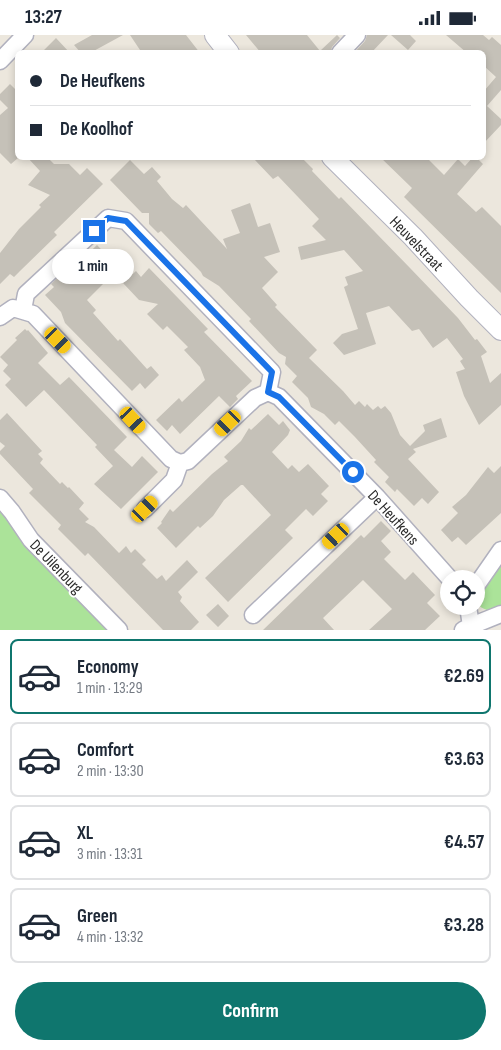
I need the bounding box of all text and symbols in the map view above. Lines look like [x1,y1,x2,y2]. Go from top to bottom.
text: 13:27 [25,6,62,29]
text: De Heufkens [60,70,145,93]
text: De Koolhof [60,118,133,141]
street label: Heuvelstraat [385,213,447,275]
route end [83,220,105,242]
callout: 1 min [53,249,135,283]
text: 1 min [78,257,108,276]
car [42,324,73,356]
car [117,404,148,436]
car [211,407,244,439]
route start [342,461,364,483]
street label: De Heufkens [363,487,423,550]
car [129,493,160,525]
car [319,520,352,552]
street label: De Uilenburg [26,536,86,598]
map controls [440,570,485,615]
button: locate [440,570,485,615]
icon: car [17,654,62,699]
text: Economy [77,656,139,679]
text: €2.69 [444,665,484,688]
text: 1 min · 13:29 [77,679,143,698]
icon: car [17,737,62,782]
text: Comfort [77,739,134,762]
text: €3.63 [444,748,484,771]
text: 2 min · 13:30 [77,762,144,781]
icon: car [17,820,62,865]
text: XL [77,822,93,845]
text: €4.57 [444,831,484,854]
text: 3 min · 13:31 [77,845,142,864]
icon: car [17,903,62,948]
text: Green [77,905,117,928]
text: €3.28 [443,914,484,937]
text: 4 min · 13:32 [77,928,143,947]
button: Confirm [15,982,486,1040]

